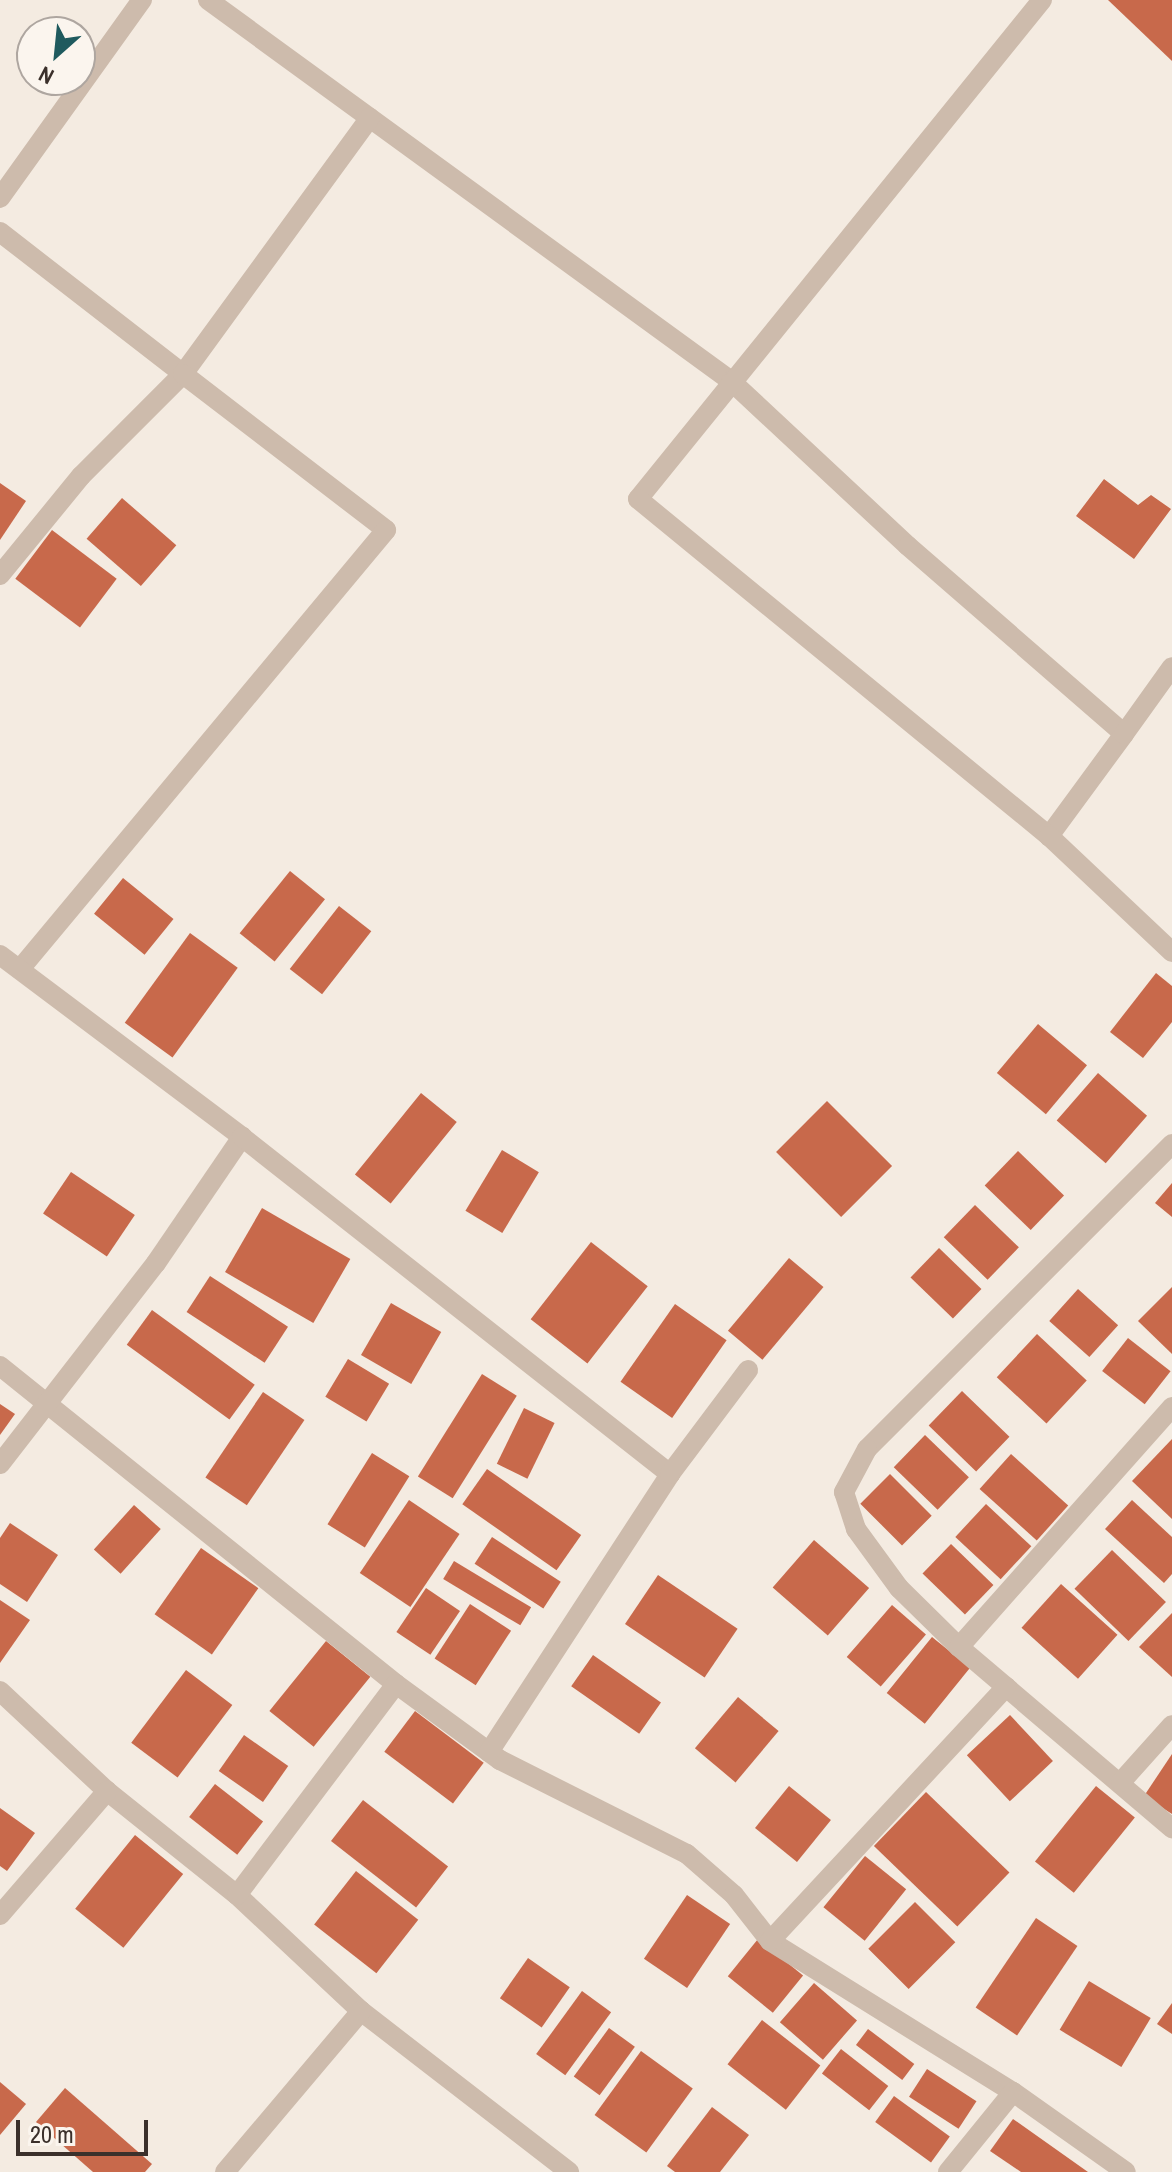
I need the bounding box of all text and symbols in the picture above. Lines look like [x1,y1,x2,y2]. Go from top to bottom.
north arrow [16,16,96,96]
text: N [33,59,59,92]
scale bar [20,2104,152,2154]
text: 20 m [30,2118,74,2150]

